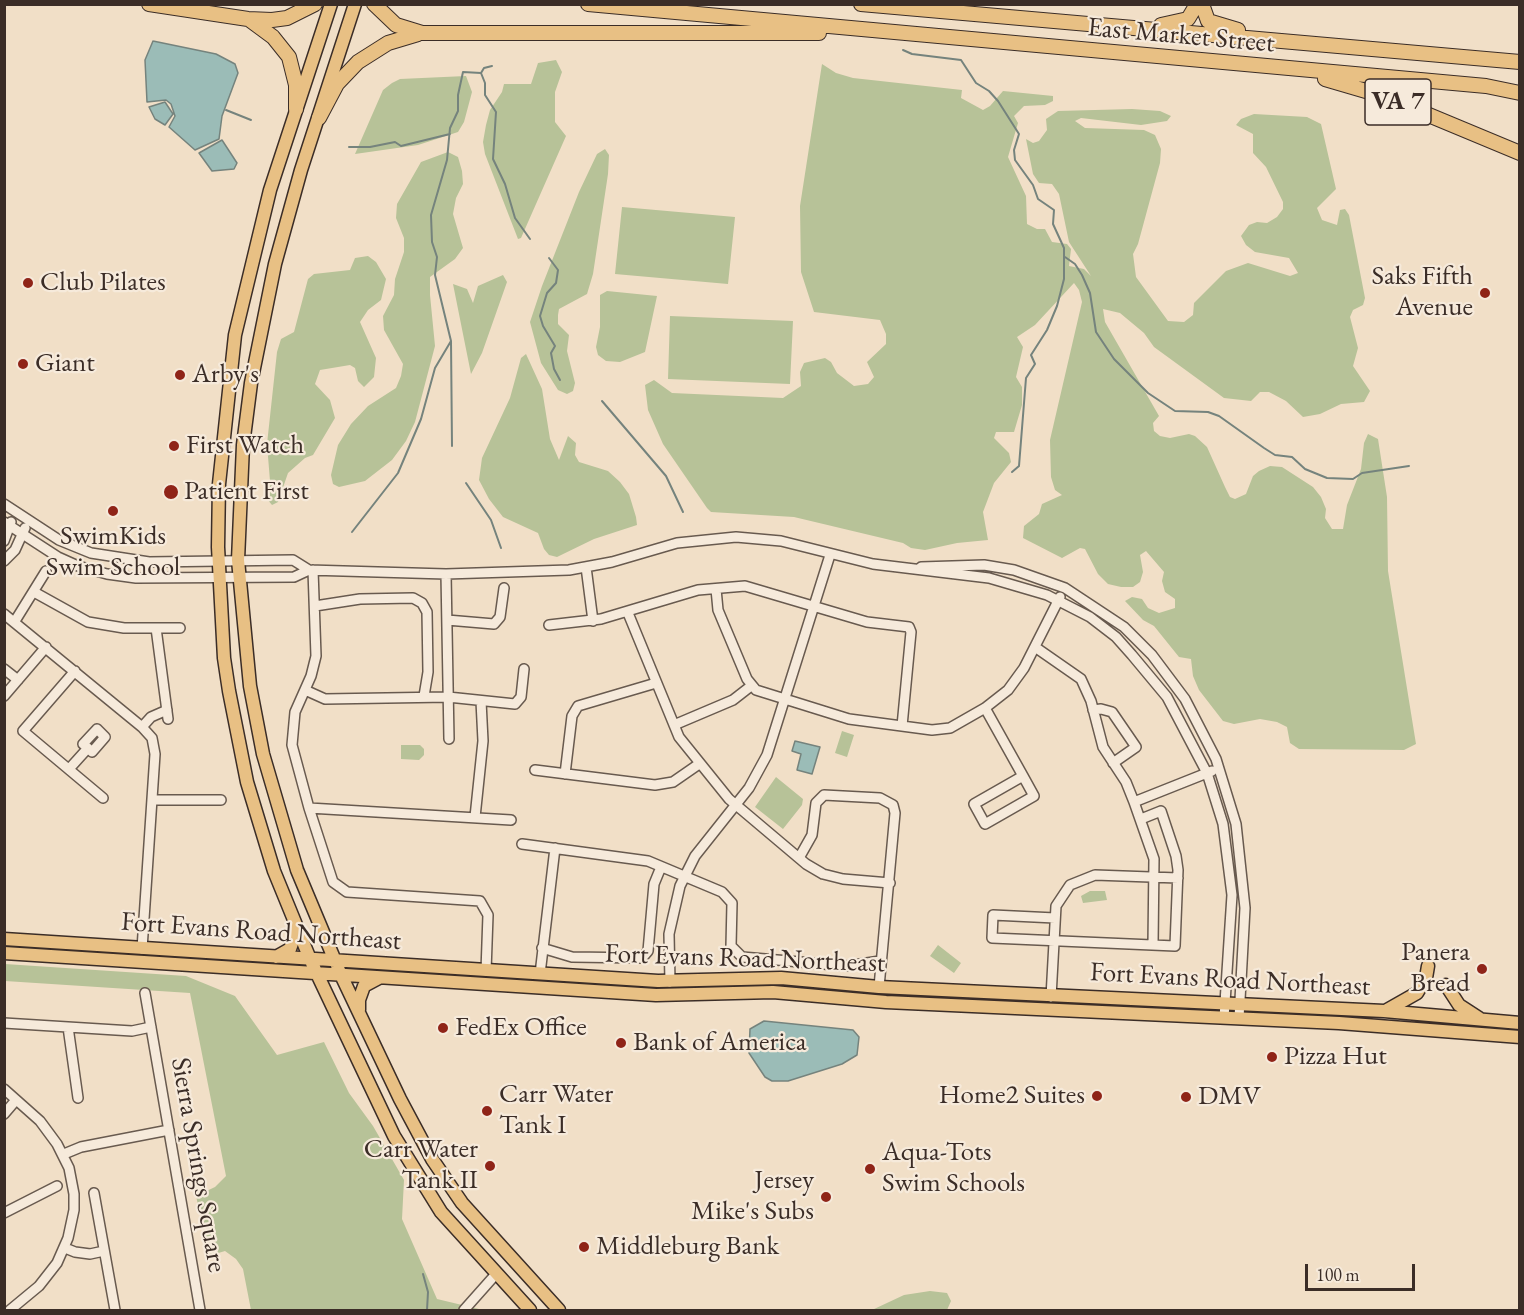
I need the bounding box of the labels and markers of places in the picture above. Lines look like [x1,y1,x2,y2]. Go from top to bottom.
place label: Saks Fifth Avenue [1371,261,1473,324]
place label: Club Pilates [40,267,166,299]
marker: Club Pilates [21,276,35,290]
marker: Saks Fifth Avenue [1478,286,1492,300]
place label: Giant [35,348,95,380]
marker: Giant [16,357,30,371]
place label: Arby's [192,359,259,391]
marker: Arby's [173,368,187,382]
place label: First Watch [186,430,304,462]
marker: First Watch [167,439,181,453]
place label: Patient First [184,476,309,508]
marker: Patient First [162,483,180,501]
marker: SwimKids Swim School [106,504,120,518]
place label: SwimKids Swim School [46,521,180,584]
place label: Panera Bread [1401,937,1470,1000]
marker: Panera Bread [1475,962,1489,976]
place label: FedEx Office [455,1012,587,1044]
marker: FedEx Office [436,1021,450,1035]
place label: Bank of America [633,1027,807,1059]
marker: Bank of America [614,1036,628,1050]
place label: Pizza Hut [1284,1041,1387,1073]
marker: Pizza Hut [1265,1050,1279,1064]
place label: Carr Water Tank I [499,1079,613,1142]
place label: Home2 Suites [939,1080,1085,1112]
place label: DMV [1198,1081,1261,1113]
marker: Home2 Suites [1090,1089,1104,1103]
marker: DMV [1179,1090,1193,1104]
marker: Carr Water Tank I [480,1104,494,1118]
place label: Carr Water Tank II [364,1134,478,1197]
place label: Aqua-Tots Swim Schools [882,1137,1025,1200]
marker: Carr Water Tank II [483,1159,497,1173]
marker: Aqua-Tots Swim Schools [863,1162,877,1176]
place label: Jersey Mike's Subs [691,1165,814,1228]
marker: Jersey Mike's Subs [819,1190,833,1204]
place label: Middleburg Bank [596,1231,779,1263]
marker: Middleburg Bank [577,1240,591,1254]

